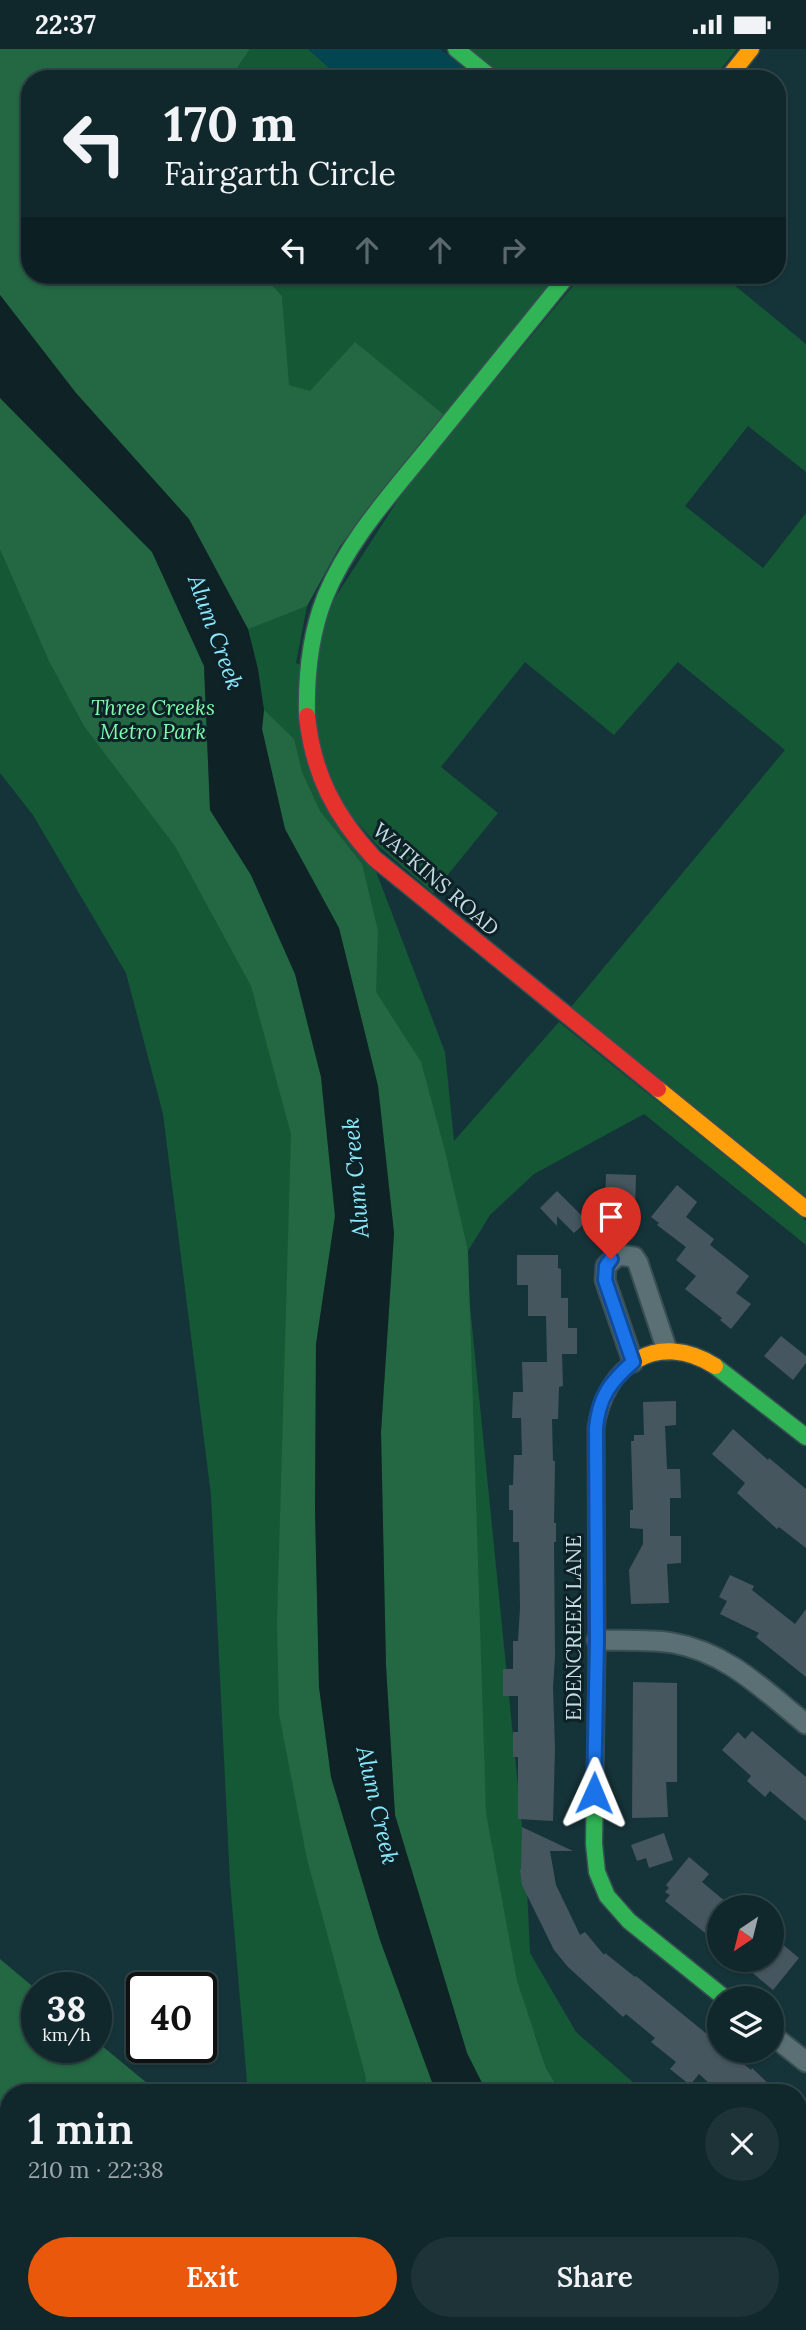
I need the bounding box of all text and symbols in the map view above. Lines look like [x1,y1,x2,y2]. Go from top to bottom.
text: 22:37 [35,8,96,41]
text: 170 m [164,92,296,154]
icon: left [49,98,140,189]
text: Fairgarth Circle [164,153,396,194]
icon: left [275,231,313,269]
icon: ahead [348,231,386,269]
icon: ahead [421,231,459,269]
icon: right [494,231,532,269]
water label: Alum Creek [181,569,250,694]
park label: Three Creeks Metro Park [91,694,215,745]
street label: WATKINS ROAD [367,817,505,941]
water label: Alum Creek [335,1117,375,1240]
pin [581,1187,641,1259]
icon: arrive [592,1198,630,1236]
street label: EDENCREEK LANE [560,1535,587,1721]
water label: Alum Creek [350,1742,406,1867]
position arrow [557,1756,631,1830]
north arrow [707,1895,784,1972]
map controls [707,1895,784,2063]
speed limit sign: 40 [126,1972,217,2063]
text: 38 [47,1986,86,2031]
button: layers [707,1986,784,2063]
text: km/h [42,2023,91,2046]
text: 1 min [28,2102,133,2156]
button: close [705,2107,779,2181]
text: 210 m · 22:38 [28,2155,164,2184]
button: Exit [28,2237,397,2317]
button: Share [411,2237,779,2317]

